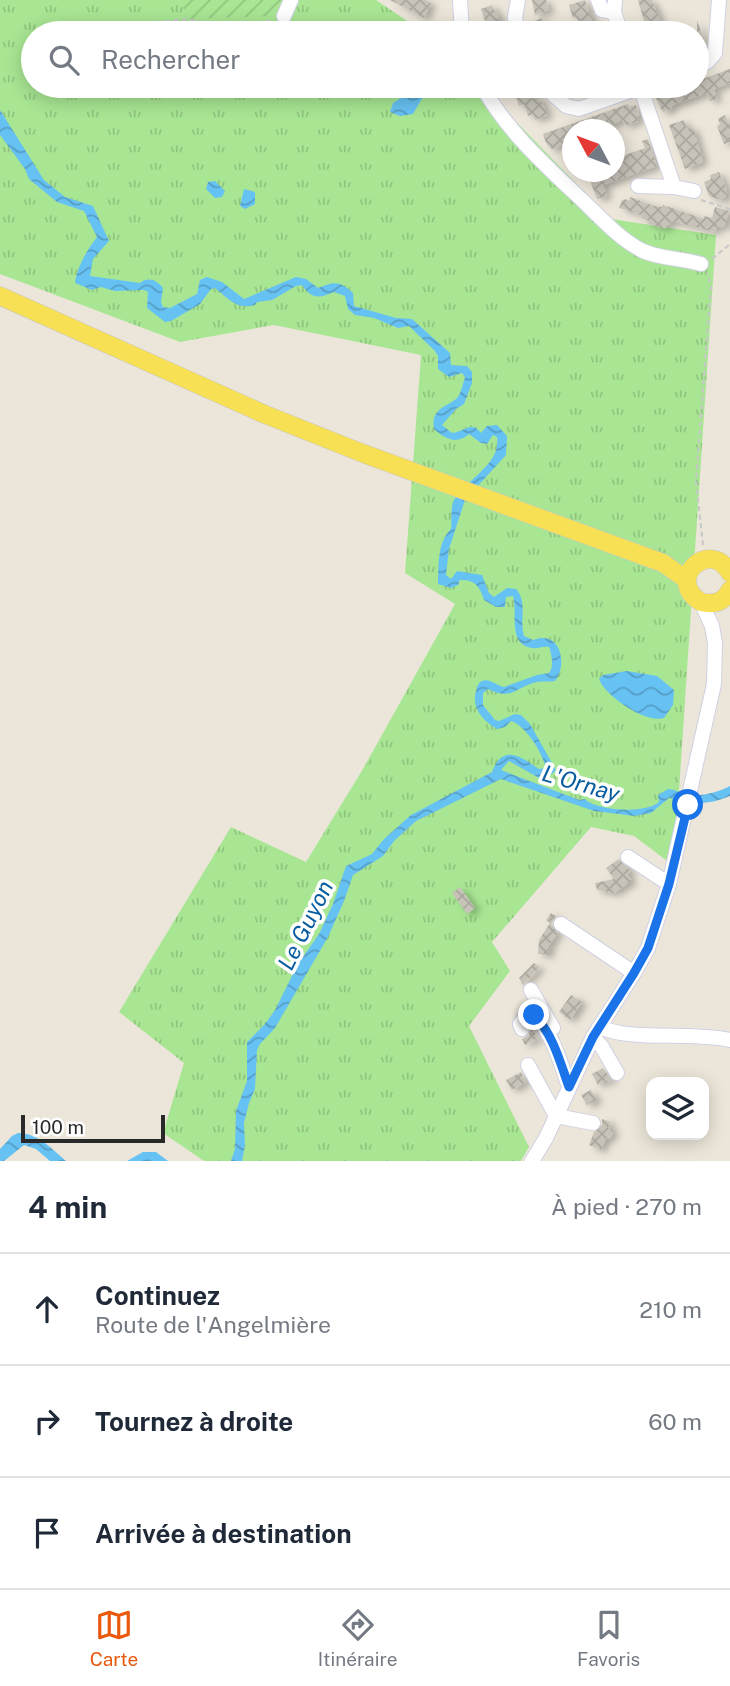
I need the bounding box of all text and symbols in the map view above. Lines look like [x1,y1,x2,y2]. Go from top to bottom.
search box [21,21,709,98]
icon: search [45,41,83,79]
text: Rechercher [101,44,240,75]
north arrow [562,119,625,182]
water label: L'Ornay [539,759,624,807]
route start [672,789,703,820]
water label: Le Guyon [272,876,338,974]
route end [518,999,549,1030]
map controls [646,1077,709,1140]
button: layers [646,1077,709,1140]
scale bar [21,1112,164,1144]
text: 100 m [32,1116,84,1138]
text: 4 min [28,1189,107,1225]
text: À pied · 270 m [551,1193,702,1220]
text: Continuez [95,1280,220,1311]
icon: ahead [28,1290,66,1328]
text: 210 m [639,1296,702,1323]
text: Route de l'Angelmière [95,1311,331,1338]
icon: right [28,1402,66,1440]
text: Tournez à droite [95,1406,293,1437]
text: 60 m [648,1408,702,1435]
icon: arrive [28,1514,66,1552]
text: Arrivée à destination [95,1518,352,1549]
tab: Carte [90,1606,138,1670]
tab: Itinéraire [318,1606,398,1670]
tab: Favoris [577,1606,640,1670]

